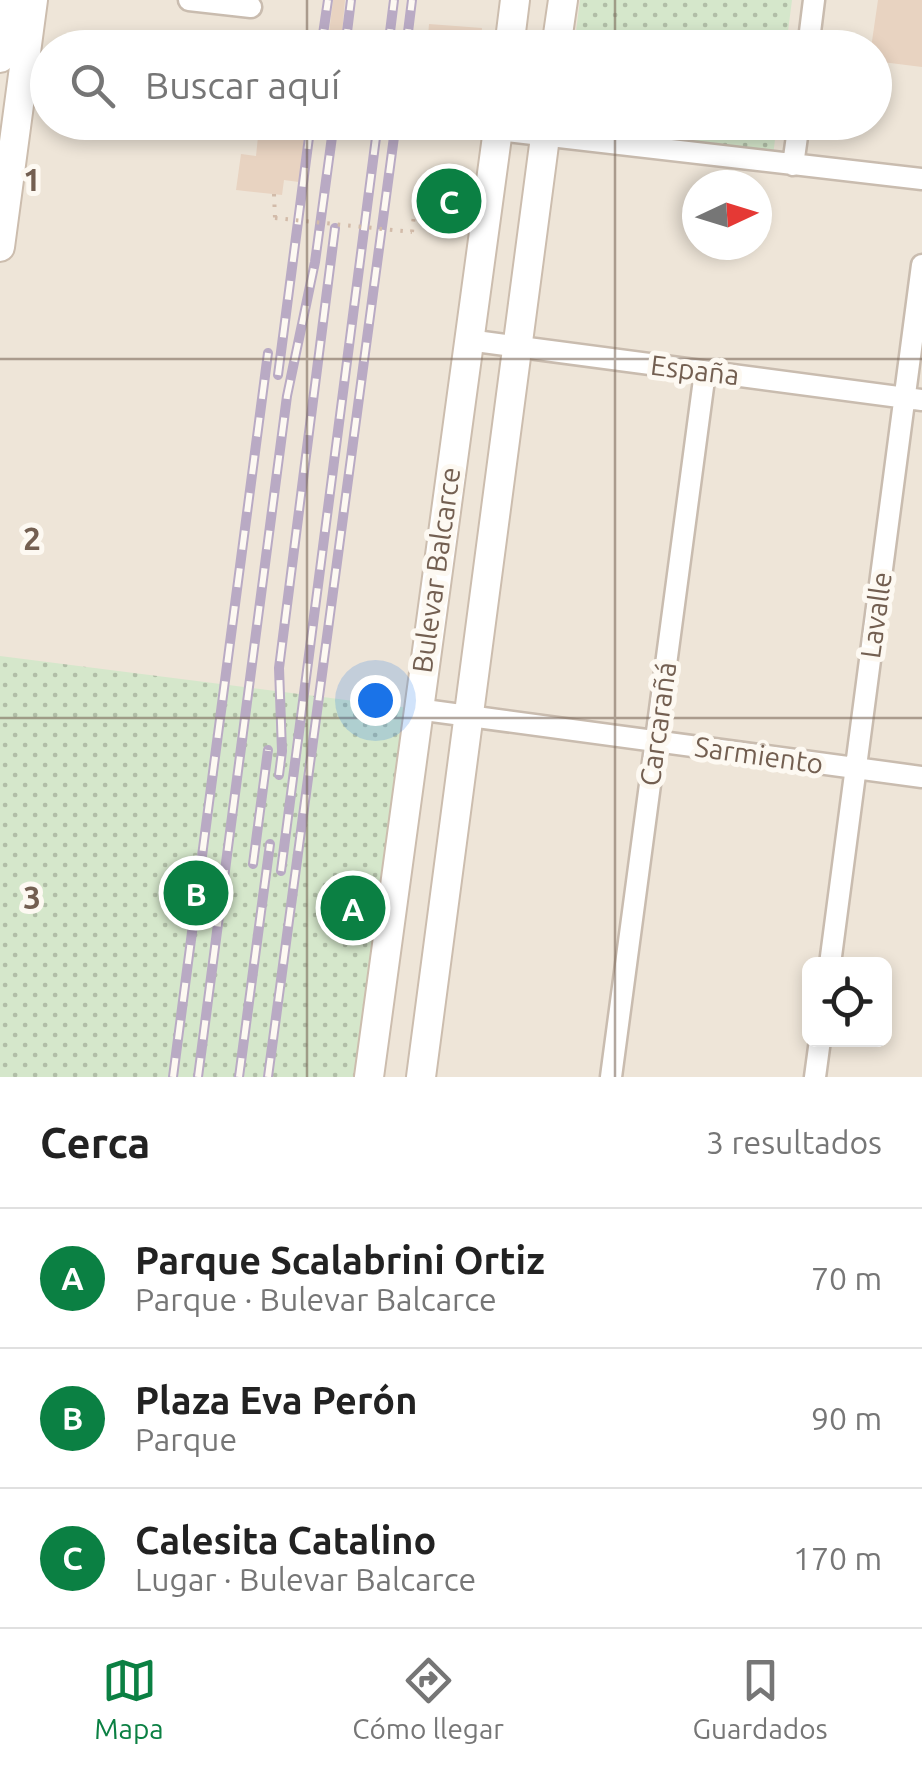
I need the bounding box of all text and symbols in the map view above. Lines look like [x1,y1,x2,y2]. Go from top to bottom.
search box [30,30,892,140]
icon: search [65,58,120,113]
text: Buscar aquí [145,64,340,106]
text: 1 [23,161,41,197]
pin: C [416,164,482,238]
north arrow [682,170,772,260]
street label: España [649,349,741,390]
street label: Bulevar Balcarce [406,465,465,675]
text: 2 [23,520,41,556]
street label: Lavalle [854,570,897,660]
street label: Carcarañá [633,660,682,788]
your location [350,675,401,726]
street label: Sarmiento [693,730,825,779]
pin: B [164,856,228,930]
pin: A [320,870,386,946]
text: 3 [23,879,41,915]
map controls [802,957,892,1047]
button: locate [802,957,892,1047]
text: Cerca [40,1119,150,1166]
text: 3 resultados [706,1124,882,1160]
text: Parque Scalabrini Ortiz [135,1239,545,1281]
text: A [61,1260,84,1296]
text: 70 m [811,1260,882,1296]
text: Parque · Bulevar Balcarce [135,1281,497,1317]
text: Plaza Eva Perón [135,1379,417,1421]
text: B [62,1400,83,1436]
text: 90 m [811,1400,882,1436]
text: Parque [135,1421,237,1457]
text: Calesita Catalino [135,1519,436,1561]
text: C [62,1540,83,1576]
text: 170 m [793,1540,882,1576]
text: Lugar · Bulevar Balcarce [135,1561,476,1597]
tab: Mapa [94,1653,164,1744]
tab: Cómo llegar [352,1653,504,1744]
tab: Guardados [693,1653,828,1744]

